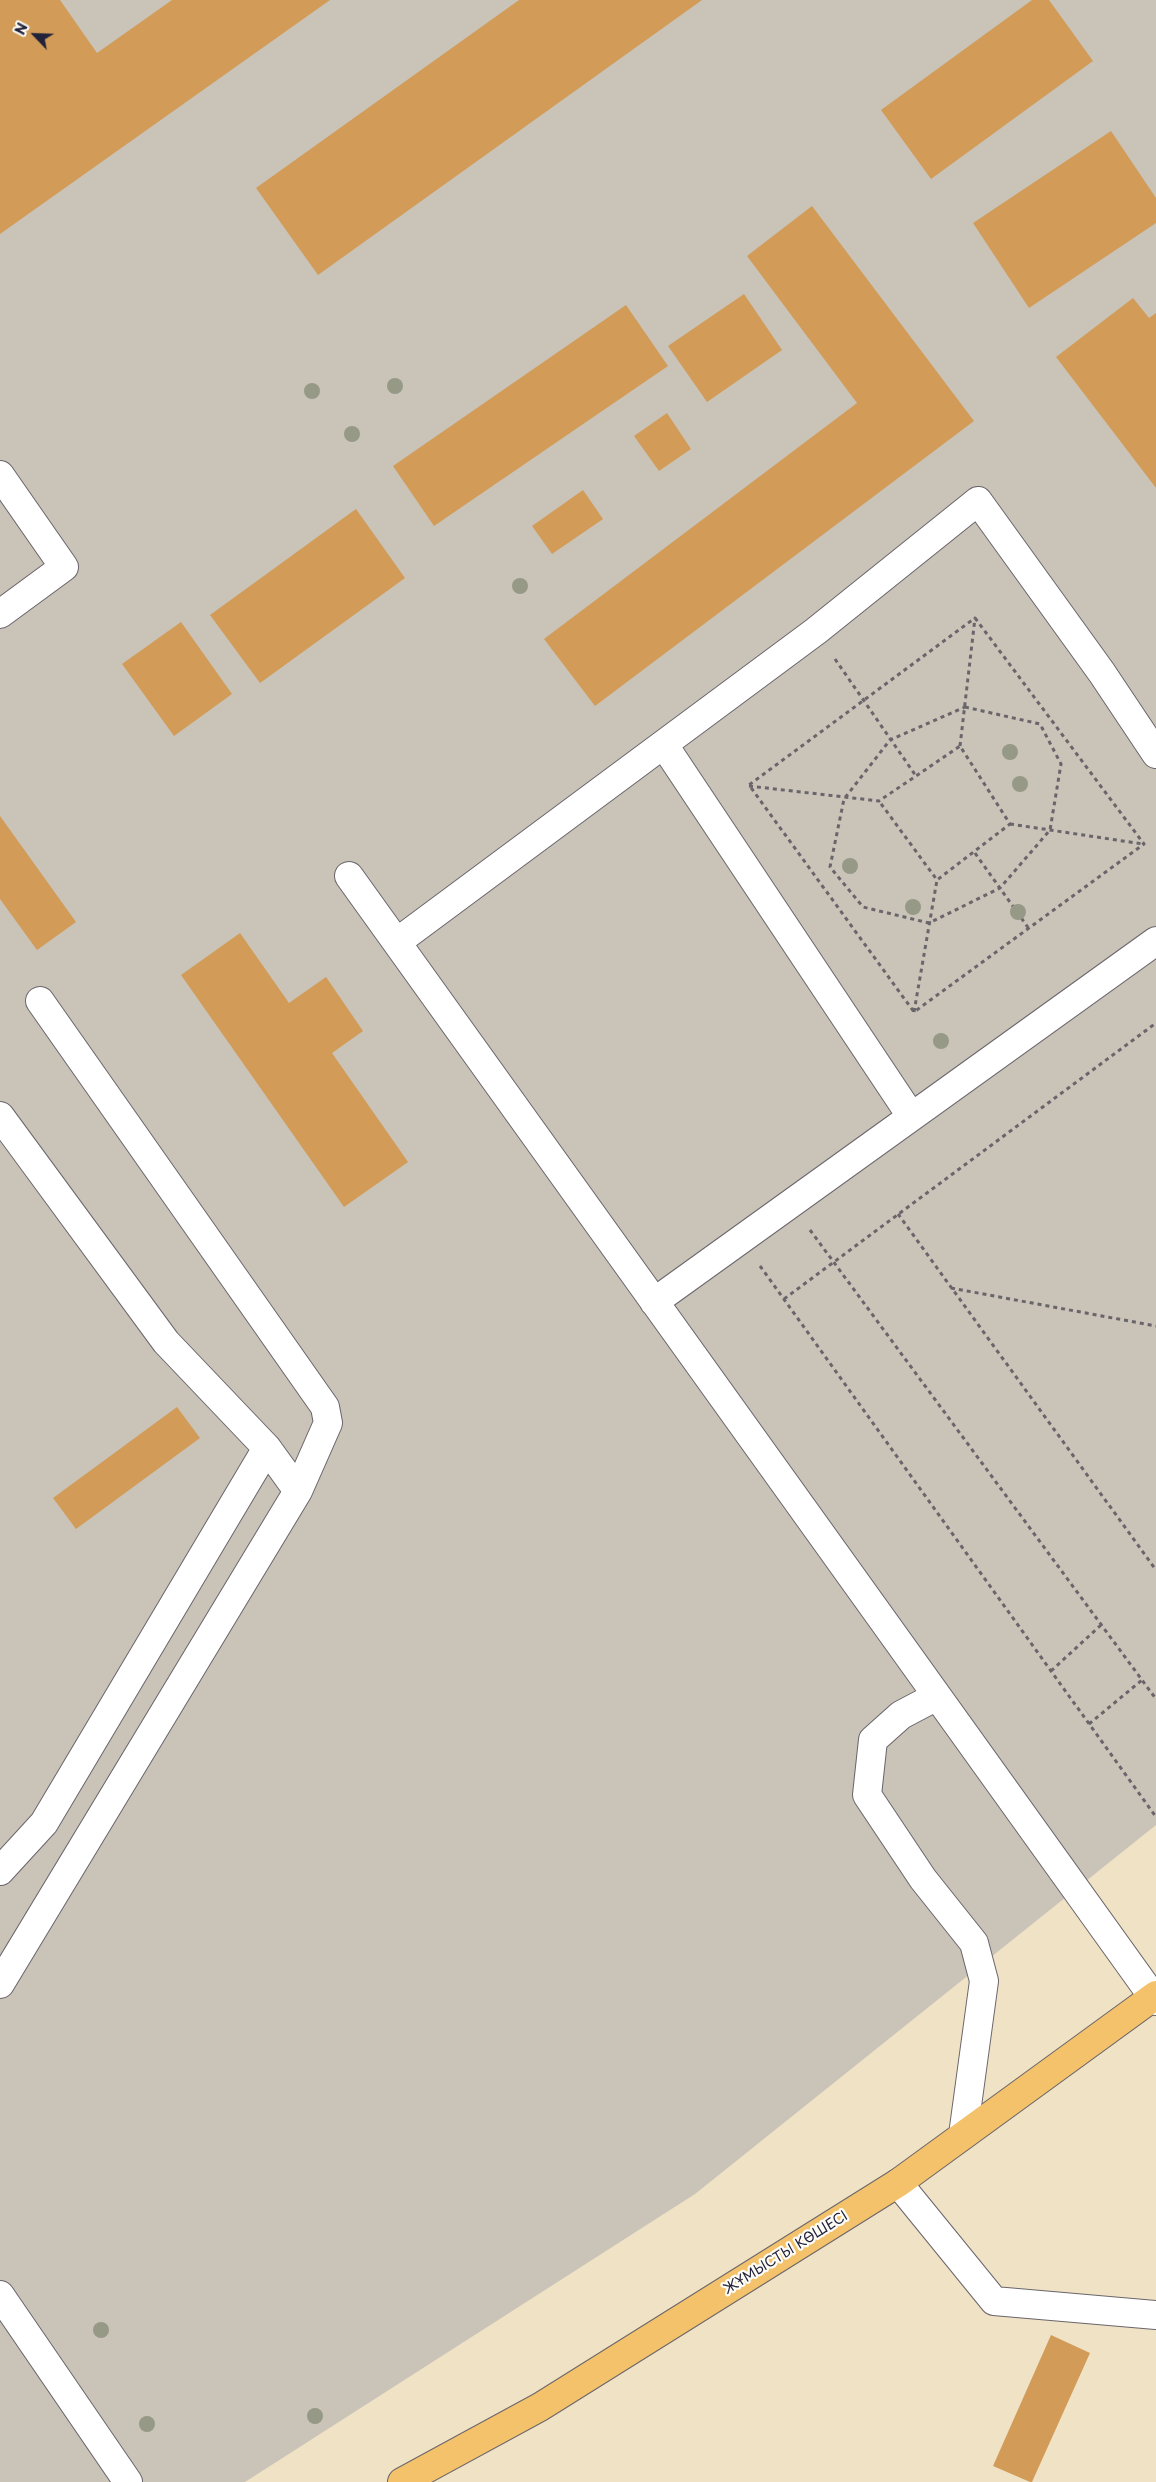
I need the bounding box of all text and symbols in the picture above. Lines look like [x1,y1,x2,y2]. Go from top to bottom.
north arrow [10,10,60,60]
text: N [9,19,33,38]
street label: ЖҰМЫСТЫ КӨШЕСІ [721,2208,851,2298]

